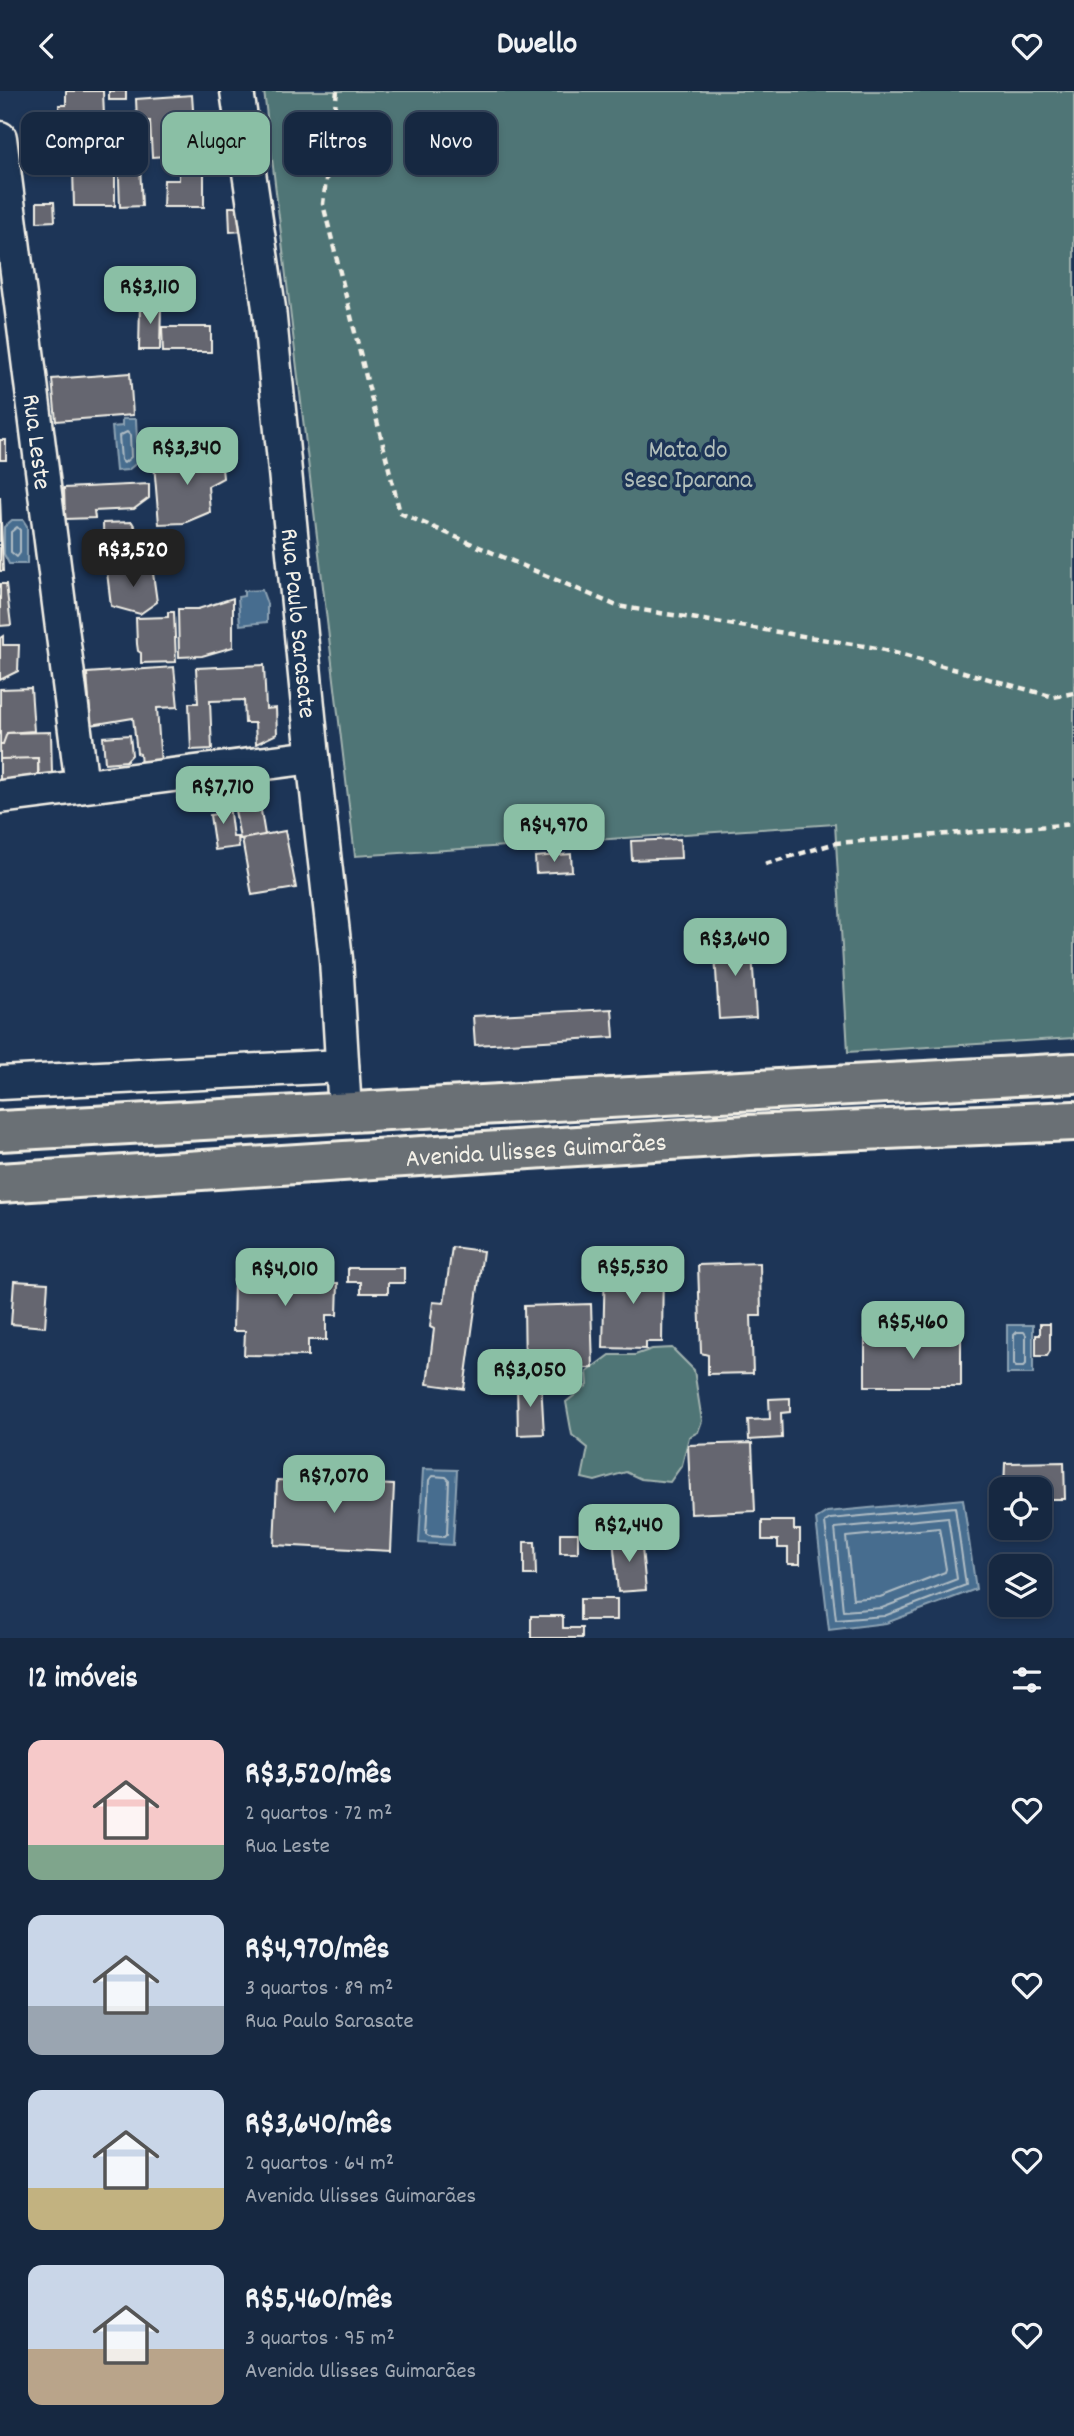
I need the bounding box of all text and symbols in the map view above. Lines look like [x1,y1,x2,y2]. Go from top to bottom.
text: Dwello [497,23,577,69]
icon: back [28,27,66,65]
icon: heart [1008,27,1046,65]
chip: Comprar [21,112,148,175]
chip: Alugar [162,112,270,175]
chip: Filtros [284,112,391,175]
chip: Novo [405,112,497,175]
pin: R$3,110 [85,267,215,326]
text: R$3,110 [120,272,180,305]
street label: Rua Leste [11,392,59,492]
pin: R$3,340 [122,427,252,487]
text: R$3,340 [152,433,222,466]
park label: Mata do Sesc Iparana [624,433,753,500]
street label: Rua Paulo Sarasate [269,527,324,720]
pin: R$3,520 [68,529,198,589]
text: R$3,520 [98,535,168,568]
pin: R$7,710 [158,767,288,826]
text: R$7,710 [192,772,254,805]
pin: R$4,970 [489,805,619,864]
text: R$4,970 [520,810,588,843]
pin: R$3,640 [670,919,800,978]
text: R$3,640 [700,924,770,957]
street label: Avenida Ulisses Guimarães [404,1125,668,1179]
pin: R$5,530 [568,1247,698,1306]
pin: R$4,010 [220,1249,350,1308]
text: R$5,530 [597,1252,669,1285]
text: R$4,010 [252,1254,318,1287]
pin: R$5,460 [848,1301,978,1361]
text: R$5,460 [877,1307,949,1340]
pin: R$3,050 [465,1349,595,1409]
text: R$3,050 [493,1355,567,1388]
pin: R$7,070 [269,1455,399,1515]
text: R$7,070 [299,1461,369,1494]
map controls [989,1477,1052,1617]
button: locate [989,1477,1052,1540]
pin: R$2,440 [564,1505,694,1564]
text: R$2,440 [595,1510,663,1543]
button: layers [989,1554,1052,1617]
text: 12 imóveis [28,1659,138,1702]
icon: filters [1008,1661,1046,1699]
text: R$3,520/mês [245,1755,392,1798]
icon: home [84,1768,168,1852]
icon: heart [1008,1791,1046,1829]
text: 2 quartos · 72 m² [245,1798,392,1831]
text: Rua Leste [245,1831,330,1864]
text: R$4,970/mês [245,1930,389,1973]
icon: home [84,1943,168,2027]
icon: heart [1008,1966,1046,2004]
text: 3 quartos · 89 m² [245,1973,393,2006]
text: Rua Paulo Sarasate [245,2006,414,2039]
text: R$3,640/mês [245,2105,392,2148]
icon: home [84,2118,168,2202]
icon: heart [1008,2141,1046,2179]
text: 2 quartos · 64 m² [245,2148,394,2181]
text: Avenida Ulisses Guimarães [245,2181,476,2214]
text: R$5,460/mês [245,2280,393,2323]
icon: home [84,2293,168,2377]
icon: heart [1008,2316,1046,2354]
text: 3 quartos · 95 m² [245,2323,395,2356]
text: Avenida Ulisses Guimarães [245,2356,476,2389]

